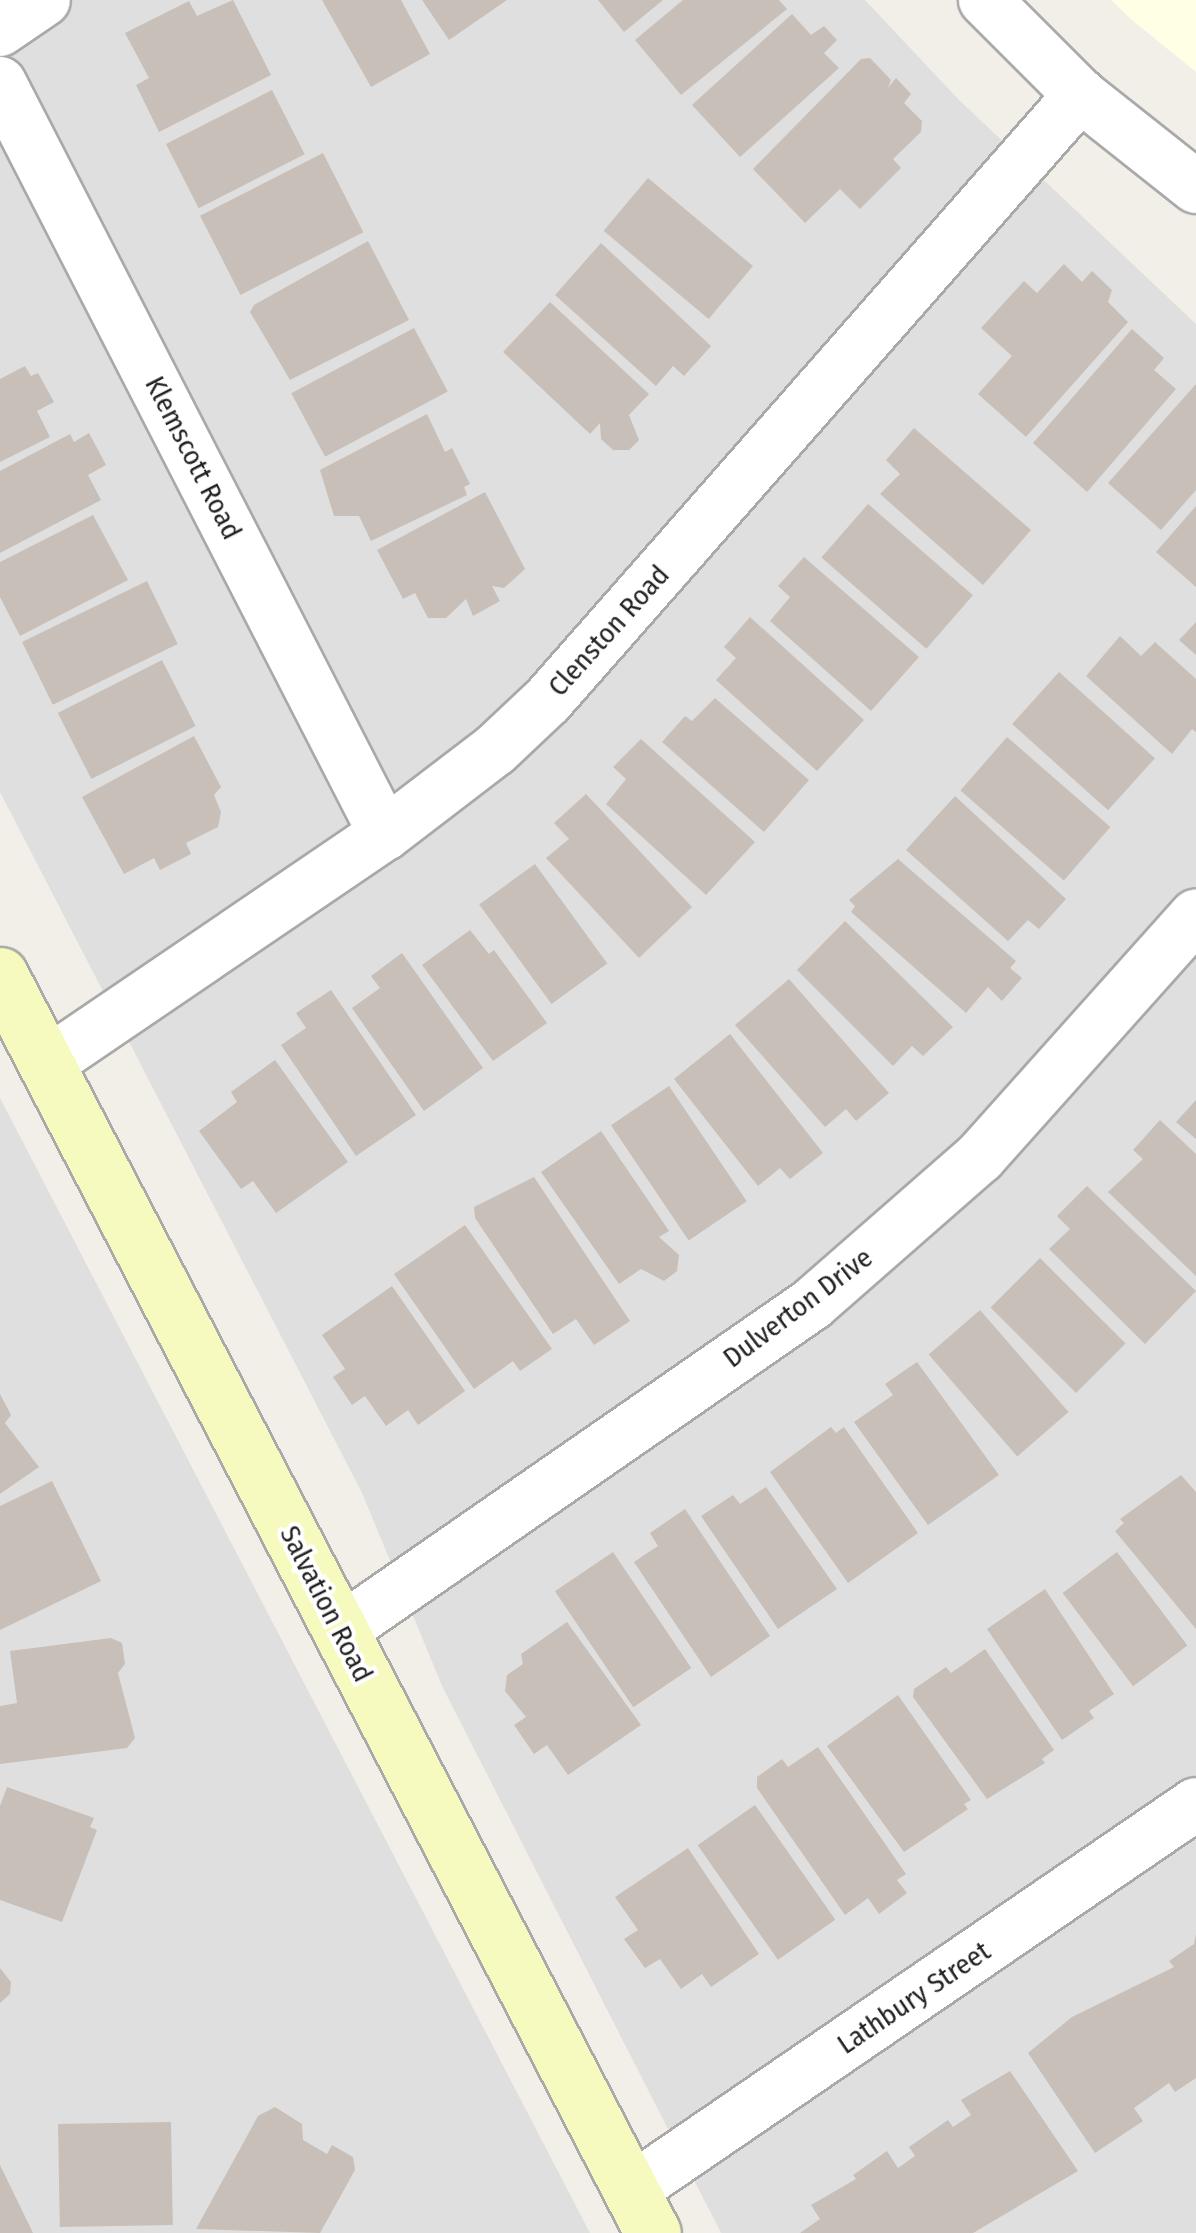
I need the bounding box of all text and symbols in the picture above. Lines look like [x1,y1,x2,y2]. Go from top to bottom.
street label: Klemscott Road [138,371,248,545]
street label: Clenston Road [541,559,677,703]
street label: Dulverton Drive [717,1241,879,1375]
street label: Salvation Road [272,1520,380,1688]
street label: Lathbury Street [831,1935,997,2061]

